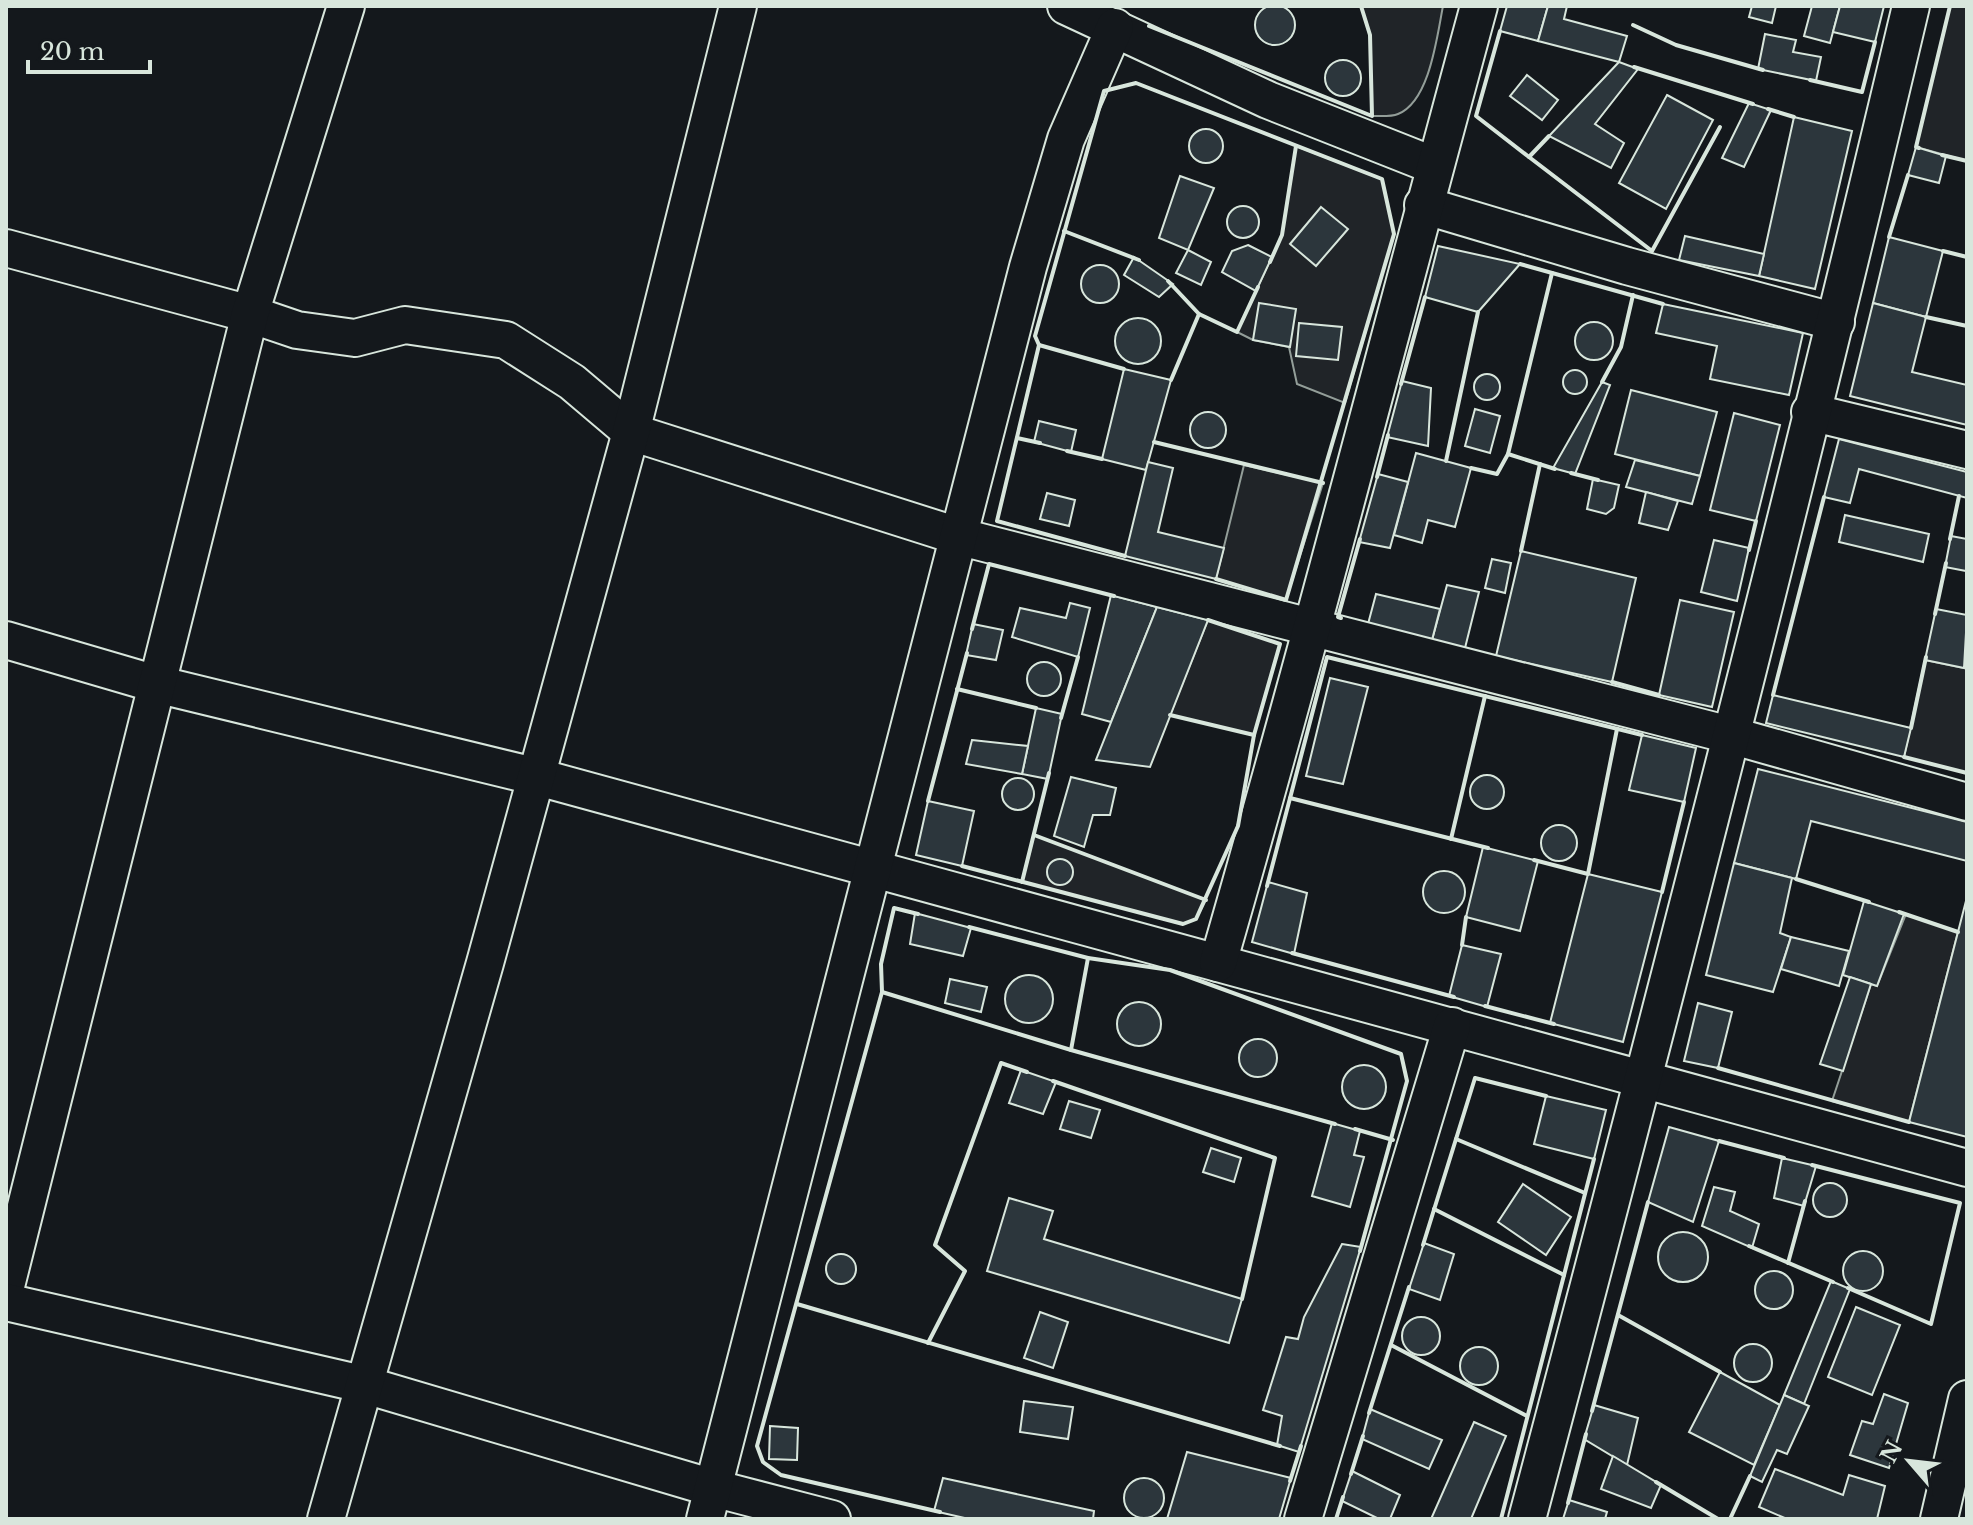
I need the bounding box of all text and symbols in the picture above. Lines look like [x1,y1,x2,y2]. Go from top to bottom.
scale bar [28,24,150,74]
text: 20 m [40,37,105,66]
north arrow [1869,1421,1949,1501]
text: N [1875,1436,1909,1467]

